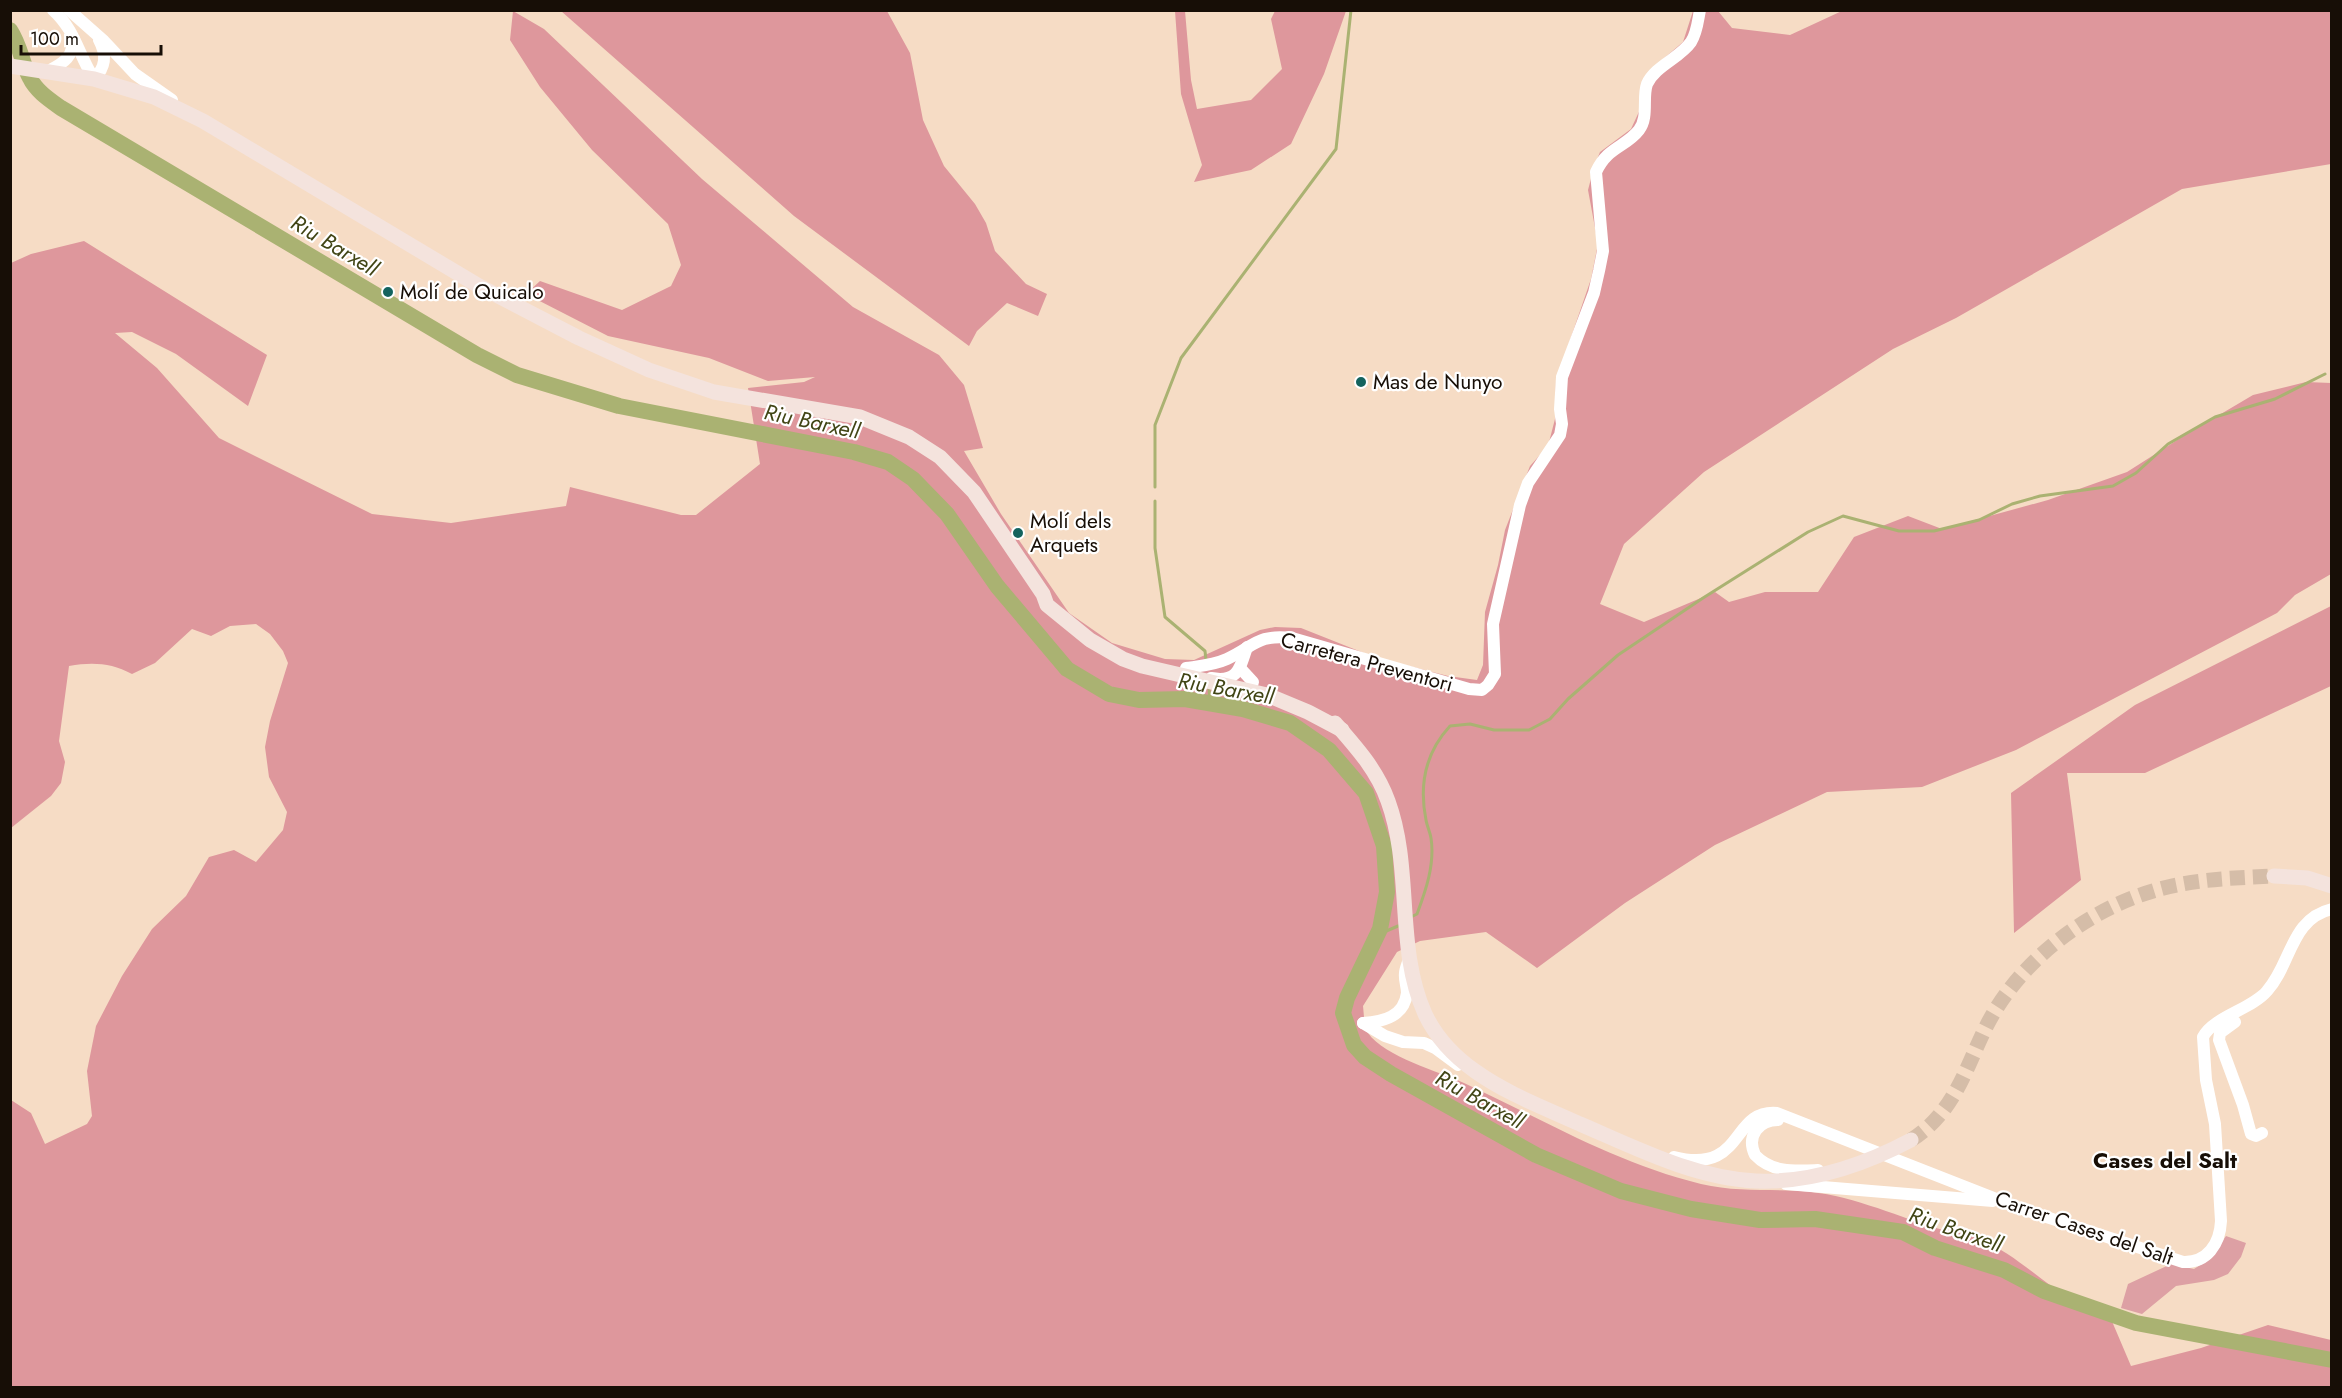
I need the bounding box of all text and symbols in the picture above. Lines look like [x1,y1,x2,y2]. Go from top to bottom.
scale bar [21,18,160,56]
text: 100 m [30,26,79,52]
water label: Riu Barxell [285,206,386,284]
place label: Molí de Quicalo [400,277,544,307]
marker: Molí de Quicalo [381,285,395,299]
place label: Mas de Nunyo [1373,367,1503,397]
marker: Mas de Nunyo [1354,375,1368,389]
water label: Riu Barxell [761,395,864,447]
place label: Molí dels Arquets [1030,506,1111,560]
marker: Molí dels Arquets [1011,526,1025,540]
street label: Carretera Preventori [1278,625,1456,699]
water label: Riu Barxell [1176,664,1278,712]
water label: Riu Barxell [1430,1062,1531,1137]
district label: Cases del Salt [2093,1144,2237,1176]
street label: Carrer Cases del Salt [1991,1183,2177,1273]
water label: Riu Barxell [1905,1198,2008,1260]

